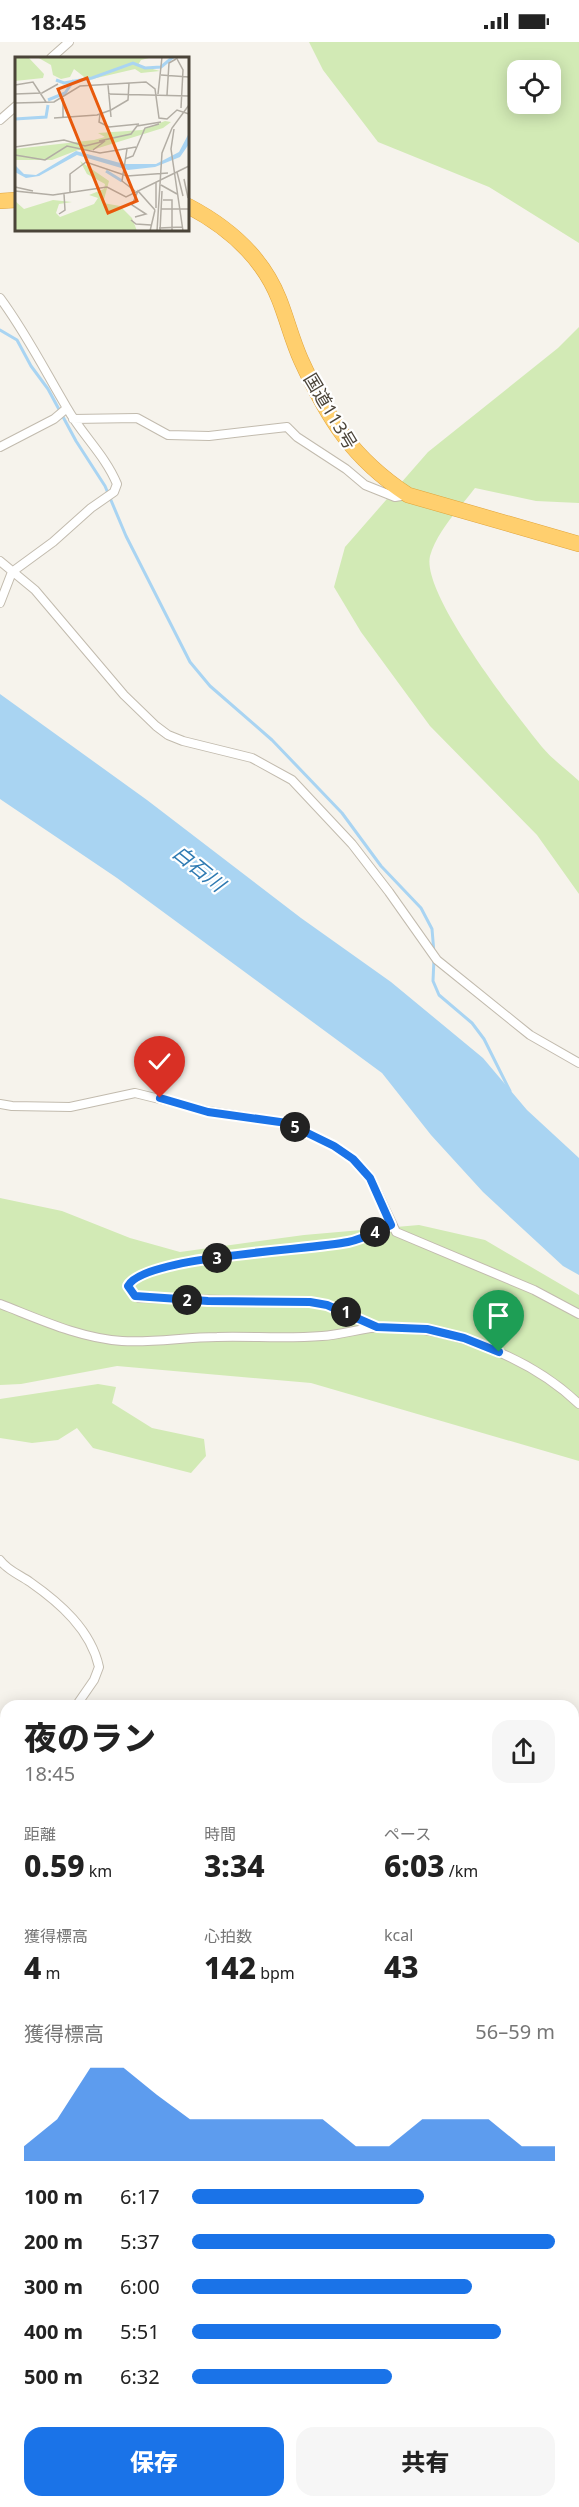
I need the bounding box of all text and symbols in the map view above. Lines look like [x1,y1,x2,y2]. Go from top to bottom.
text: 18:45 [30,6,87,36]
inset map [15,57,189,231]
map controls [507,60,561,114]
button: locate [507,60,561,114]
street label: 国道113号 [299,368,363,454]
water label: 白石川 [167,839,232,899]
pin [134,1036,185,1098]
icon: check [143,1045,176,1078]
pin: 5 [280,1112,310,1142]
text: 5 [290,1116,300,1138]
pin: 4 [360,1217,390,1247]
text: 4 [370,1221,380,1243]
pin: 3 [202,1243,232,1273]
text: 3 [212,1247,222,1269]
pin: 2 [172,1285,202,1315]
text: 2 [182,1289,192,1311]
pin [473,1290,524,1352]
pin: 1 [331,1297,361,1327]
icon: arrive [482,1299,515,1332]
text: 1 [341,1301,351,1323]
text: 夜のラン [24,1715,156,1760]
button: share [492,1720,555,1783]
text: 18:45 [24,1760,75,1787]
text: 距離 [24,1823,56,1845]
text: 時間 [204,1823,236,1845]
text: ペース [384,1823,431,1845]
text: 0.59 [24,1845,85,1886]
text: 3:34 [204,1845,265,1886]
text: 6:03 [384,1845,445,1886]
text: km [85,1860,112,1882]
text: /km [445,1860,478,1882]
text: kcal [384,1924,413,1946]
text: 獲得標高 [24,1925,88,1947]
text: 心拍数 [204,1925,252,1947]
text: 43 [384,1946,419,1987]
text: 4 [24,1947,41,1988]
text: 142 [204,1947,256,1988]
text: m [41,1962,60,1984]
text: bpm [256,1962,295,1984]
text: 56–59 m [475,2018,555,2045]
text: 獲得標高 [24,2020,104,2047]
text: 100 m [24,2183,83,2210]
text: 6:17 [120,2183,160,2210]
text: 200 m [24,2228,83,2255]
text: 5:37 [120,2228,160,2255]
text: 300 m [24,2273,83,2300]
text: 6:00 [120,2273,160,2300]
text: 400 m [24,2318,83,2345]
text: 5:51 [120,2318,160,2345]
text: 500 m [24,2363,83,2390]
text: 6:32 [120,2363,160,2390]
button: 保存 [24,2427,284,2496]
button: 共有 [296,2427,555,2496]

